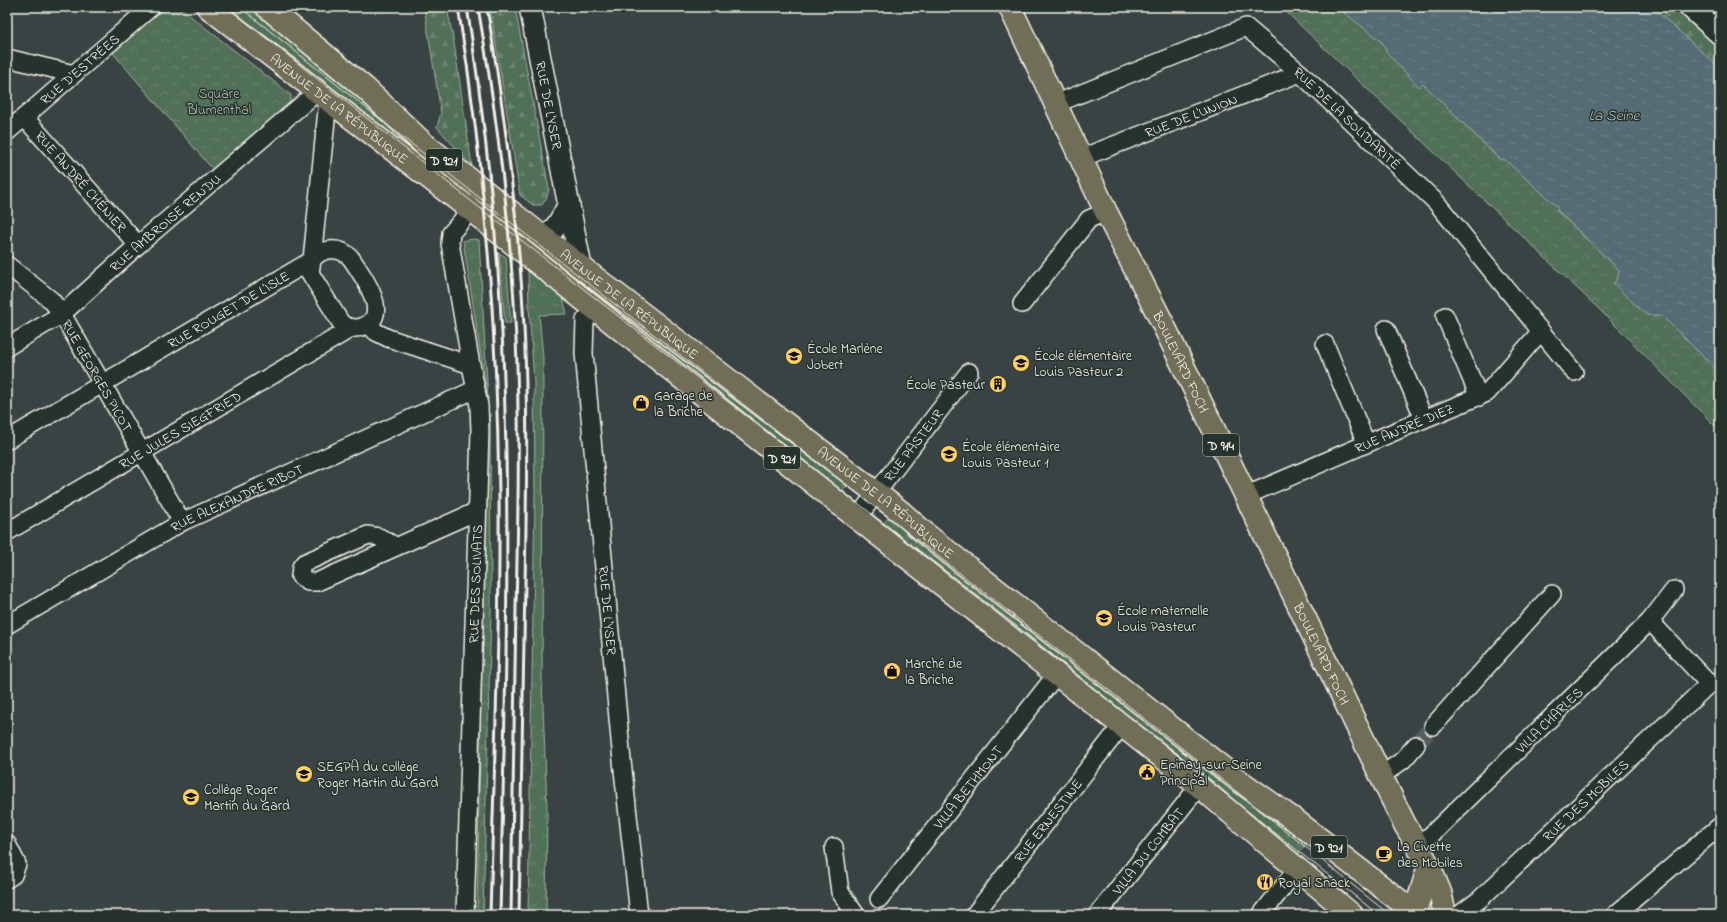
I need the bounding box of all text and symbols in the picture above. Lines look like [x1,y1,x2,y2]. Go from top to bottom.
street label: RUE D'ESTRÉES [36,30,125,111]
street label: AVENUE DE LA RÉPUBLIQUE [265,49,412,170]
street label: RUE DE L'YSER [529,60,567,151]
street label: RUE DE LA SOLIDARITÉ [1288,63,1405,175]
park label: Square Blumenthal [186,84,251,121]
street label: RUE DE L'UNION [1142,89,1241,144]
water label: La Seine [1589,105,1641,127]
street label: RUE ANDRÉ CHÉNIER [29,127,131,238]
road number: D 921 [426,149,462,171]
street label: RUE AMBROISE RENDU [106,169,226,278]
street label: AVENUE DE LA RÉPUBLIQUE [555,245,703,365]
street label: RUE ROUGET DE L'ISLE [164,266,294,355]
street label: BOULEVARD FOCH [1146,307,1213,417]
street label: RUE GEORGES PICOT [55,316,137,436]
place label: École Marlène Jobert [807,339,884,376]
school or university icon: École Marlène Jobert [784,346,804,366]
place label: École élémentaire Louis Pasteur 2 [1034,346,1133,383]
school or university icon: École élémentaire Louis Pasteur 2 [1011,353,1031,373]
building icon: École Pasteur [988,374,1008,394]
place label: École Pasteur [906,375,986,396]
place label: Garage de la Briche [654,386,713,423]
street label: RUE JULES SIEGFRIED [116,387,246,475]
shop icon: Garage de la Briche [631,393,651,413]
street label: RUE ANDRÉ DIEZ [1352,399,1457,460]
street label: RUE PASTEUR [879,405,949,487]
road number: D 914 [1203,434,1239,456]
place label: École élémentaire Louis Pasteur 1 [962,437,1061,474]
street label: AVENUE DE LA RÉPUBLIQUE [812,442,958,565]
school or university icon: École élémentaire Louis Pasteur 1 [939,444,959,464]
road number: D 921 [764,447,800,469]
street label: RUE ALEXANDRE RIBOT [167,459,307,538]
street label: RUE DES SOLIVATS [464,524,489,644]
street label: RUE DE L'YSER [592,565,621,656]
street label: BOULEVARD FOCH [1287,599,1354,709]
place label: École maternelle Louis Pasteur [1117,601,1209,638]
school or university icon: École maternelle Louis Pasteur [1094,608,1114,628]
place label: Marché de la Briche [905,654,963,691]
shop icon: Marché de la Briche [882,661,902,681]
street label: VILLA CHARLES [1511,683,1588,760]
street label: VILLA BETHMONT [928,741,1009,835]
place label: Epinay-sur-Seine Principal [1160,755,1262,792]
street label: RUE DES MOBILES [1538,755,1634,847]
place label: SEGPA du collège Roger Martin du Gard [317,757,438,795]
public building icon: Epinay-sur-Seine Principal [1137,762,1157,782]
school or university icon: SEGPA du collège Roger Martin du Gard [294,764,314,784]
street label: RUE ERNESTINE [1010,775,1088,868]
place label: Collège Roger Martin du Gard [204,780,290,817]
school or university icon: Collège Roger Martin du Gard [181,787,201,807]
street label: VILLA DU COMBAT [1107,803,1190,901]
road number: D 921 [1311,836,1347,858]
place label: La Civette des Mobiles [1397,837,1463,874]
cafe icon: La Civette des Mobiles [1374,844,1394,864]
restaurant icon: Royal Snack [1255,872,1275,892]
place label: Royal Snack [1278,873,1351,895]

